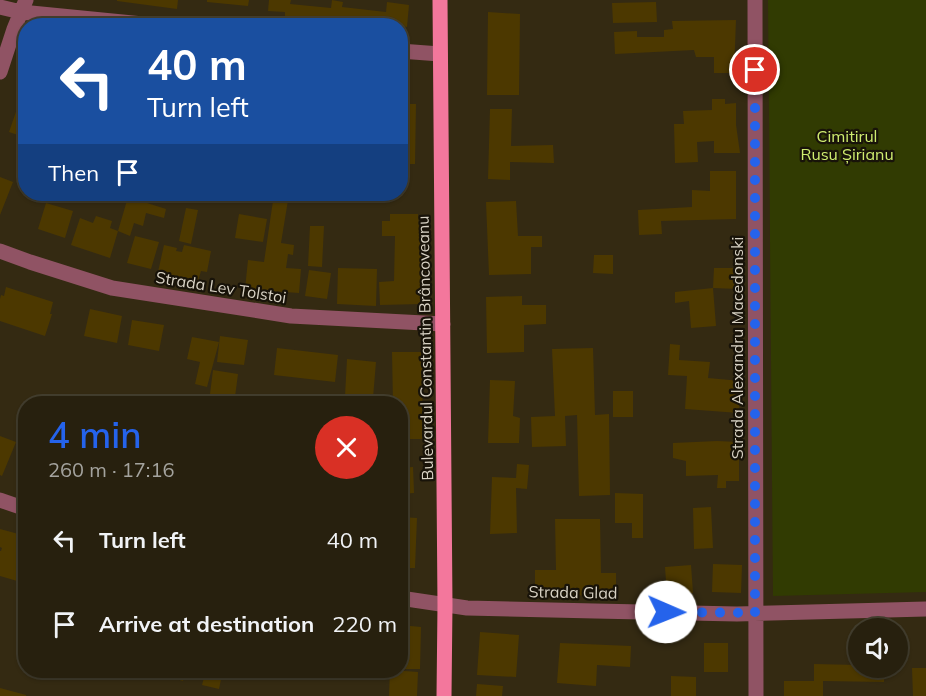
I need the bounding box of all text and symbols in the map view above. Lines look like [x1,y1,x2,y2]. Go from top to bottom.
text: 40 m [147,38,247,91]
icon: left [48,42,126,120]
pin [729,44,780,95]
icon: arrive [738,53,771,86]
text: Turn left [147,90,249,124]
park label: Cimitirul Rusu Șirianu [800,126,894,164]
icon: arrive [111,156,144,189]
text: Then [48,159,99,187]
street label: Bulevardul Constantin Brâncoveanu [413,215,437,481]
street label: Strada Alexandru Macedonski [727,237,747,459]
street label: Strada Lev Tolstoi [154,267,288,307]
text: 4 min [48,412,142,457]
button: close [315,416,378,479]
text: 260 m · 17:16 [48,457,174,482]
icon: left [48,524,81,557]
text: Turn left [99,526,186,554]
text: 40 m [327,526,378,554]
position arrow [634,580,698,644]
street label: Strada Glad [528,581,618,603]
icon: arrive [48,608,81,641]
text: Arrive at destination [99,610,314,638]
text: 220 m [332,610,397,638]
map controls [848,618,908,678]
button: sound [848,618,908,678]

